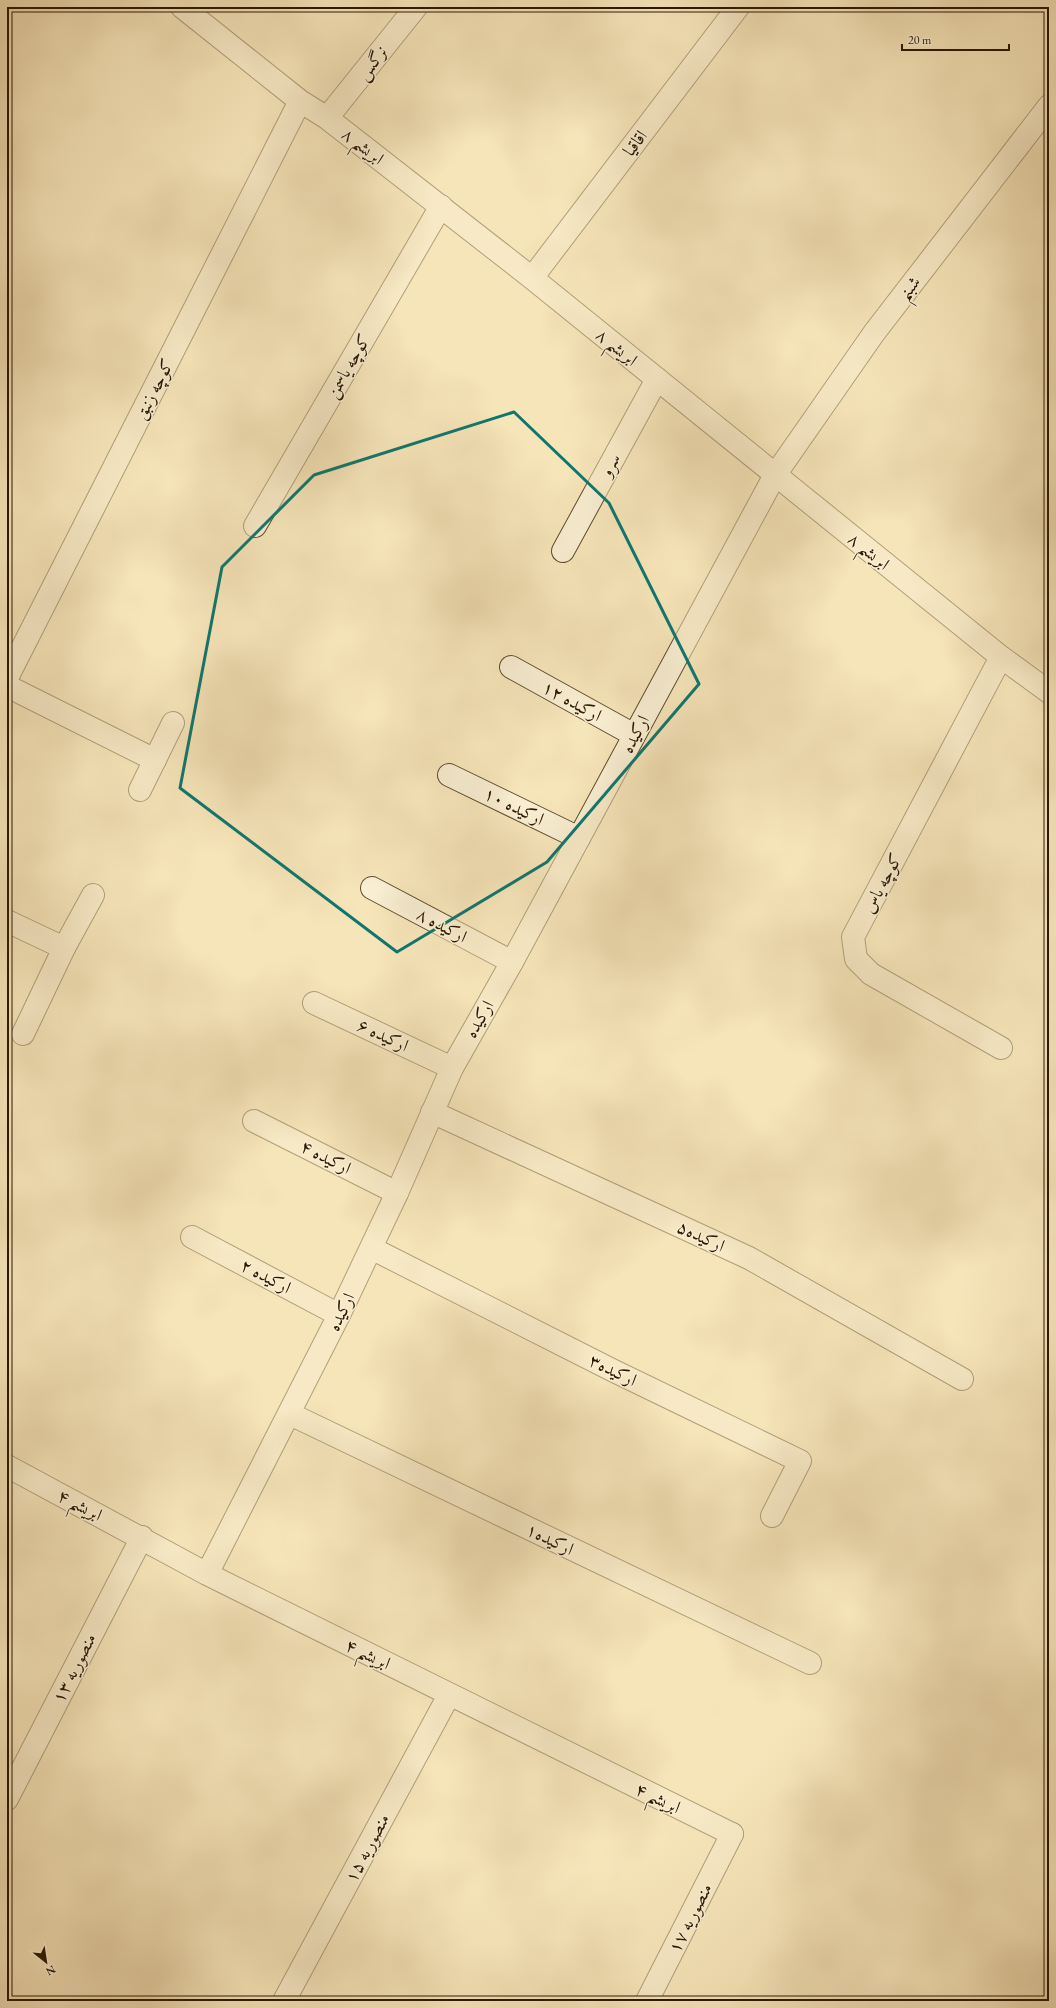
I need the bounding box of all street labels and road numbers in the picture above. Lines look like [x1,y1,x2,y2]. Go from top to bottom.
street label: نرگس [351,40,393,86]
street label: ابریشم ۸ [333,122,389,175]
street label: اقاقیا [617,125,652,160]
street label: شبنم [892,271,931,309]
street label: ابریشم ۸ [587,323,643,376]
street label: کوچه یاسمن [320,329,377,403]
street label: کوچه زنبق [128,354,180,424]
street label: سرو [593,449,626,483]
street label: ابریشم ۸ [839,527,895,580]
street label: ارکیده ۱۲ [538,675,606,726]
street label: ارکیده [615,711,654,757]
street label: ارکیده ۱۰ [480,781,548,830]
street label: کوچه یاس [856,849,909,918]
street label: ارکیده ۸ [413,902,472,947]
street label: ارکیده [459,996,499,1042]
street label: ارکیده ۶ [354,1013,413,1056]
street label: ارکیده ۴ [297,1134,356,1179]
street label: ارکیده۵ [674,1214,729,1257]
street label: ارکیده ۲ [237,1253,296,1298]
street label: ارکیده [321,1289,360,1335]
street label: ارکیده۳ [586,1348,641,1391]
street label: ابریشم ۴ [51,1483,107,1532]
street label: ارکیده۱ [523,1517,578,1560]
street label: منصوریه ۱۳ [46,1629,101,1706]
street label: ابریشم ۴ [339,1633,395,1681]
street label: ابریشم ۴ [629,1777,685,1825]
street label: منصوریه ۱۵ [339,1809,394,1886]
street label: منصوریه ۱۷ [662,1879,717,1956]

